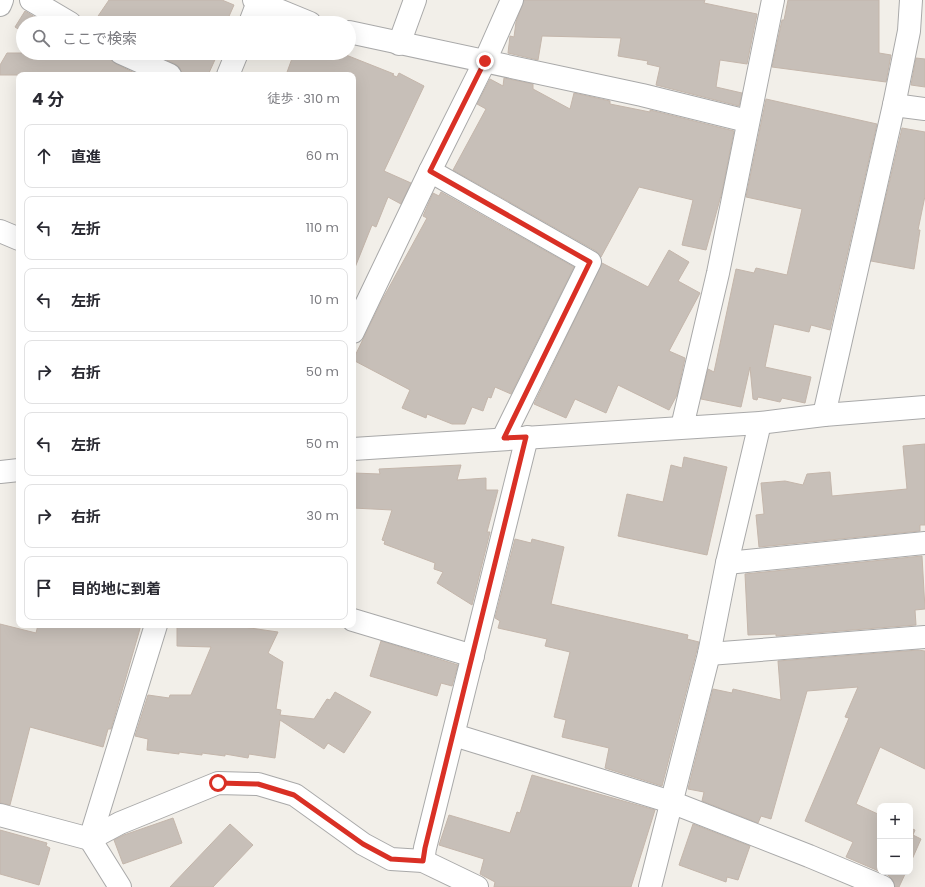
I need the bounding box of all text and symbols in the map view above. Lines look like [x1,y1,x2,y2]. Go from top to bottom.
search box [16,16,356,60]
icon: search [30,27,52,49]
text: ここで検索 [62,28,137,49]
route end [476,52,494,70]
text: 4 分 [32,87,64,111]
text: 徒歩 · 310 m [267,89,340,108]
icon: ahead [33,145,55,167]
text: 直進 [71,146,101,167]
text: 60 m [306,146,339,165]
icon: left [33,217,55,239]
text: 左折 [71,218,101,239]
text: 110 m [306,218,339,237]
icon: left [33,289,55,311]
text: 左折 [71,290,101,311]
text: 10 m [310,290,339,309]
icon: right [33,361,55,383]
text: 右折 [71,362,101,383]
text: 50 m [306,362,339,381]
icon: left [33,433,55,455]
text: 左折 [71,434,101,455]
text: 50 m [306,434,339,453]
icon: right [33,505,55,527]
text: 右折 [71,506,101,527]
text: 30 m [306,506,339,525]
icon: arrive [33,577,55,599]
text: 目的地に到着 [71,578,161,599]
route start [209,774,227,792]
map controls [877,803,913,875]
button: + [877,803,913,839]
button: − [877,839,913,875]

